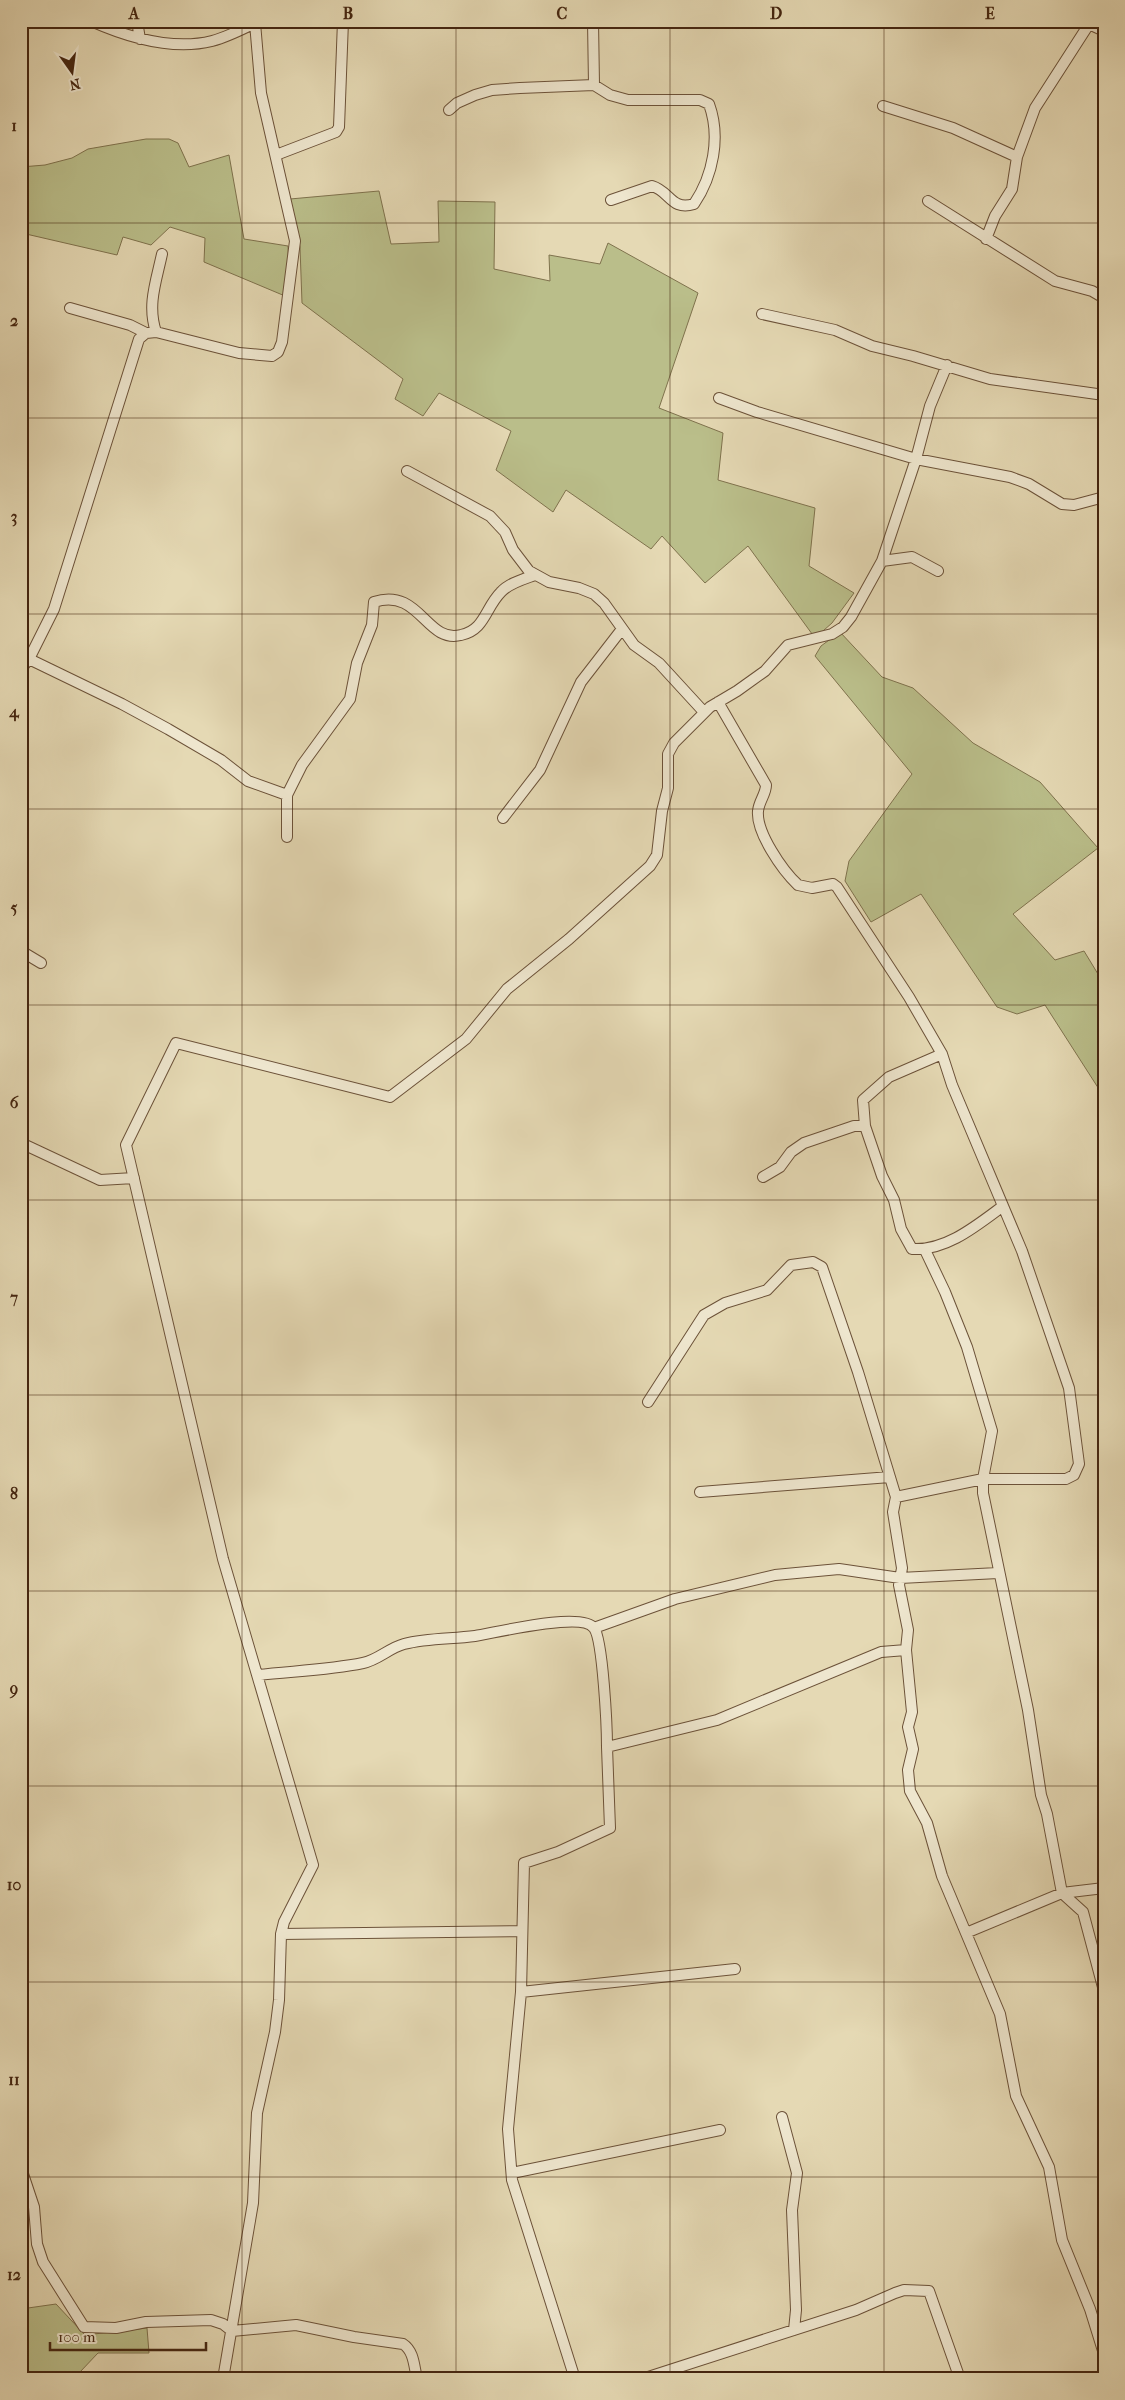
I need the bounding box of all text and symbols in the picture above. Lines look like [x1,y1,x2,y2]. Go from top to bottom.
text: A [128,4,140,23]
text: B [343,4,353,23]
text: C [557,4,568,23]
text: D [770,4,782,23]
text: E [985,4,995,23]
north arrow [48,48,98,98]
text: N [67,75,82,94]
text: 1 [11,116,17,135]
text: 2 [10,311,18,330]
text: 3 [11,507,17,527]
text: 4 [8,702,20,722]
text: 5 [11,898,18,917]
text: 6 [10,1093,19,1112]
text: 7 [9,1288,18,1307]
text: 8 [10,1484,18,1503]
text: 9 [9,1679,18,1699]
text: 10 [7,1875,21,1894]
text: 11 [8,2070,20,2089]
text: 12 [7,2265,21,2284]
scale bar [50,2320,206,2352]
text: 100 m [58,2328,96,2346]

